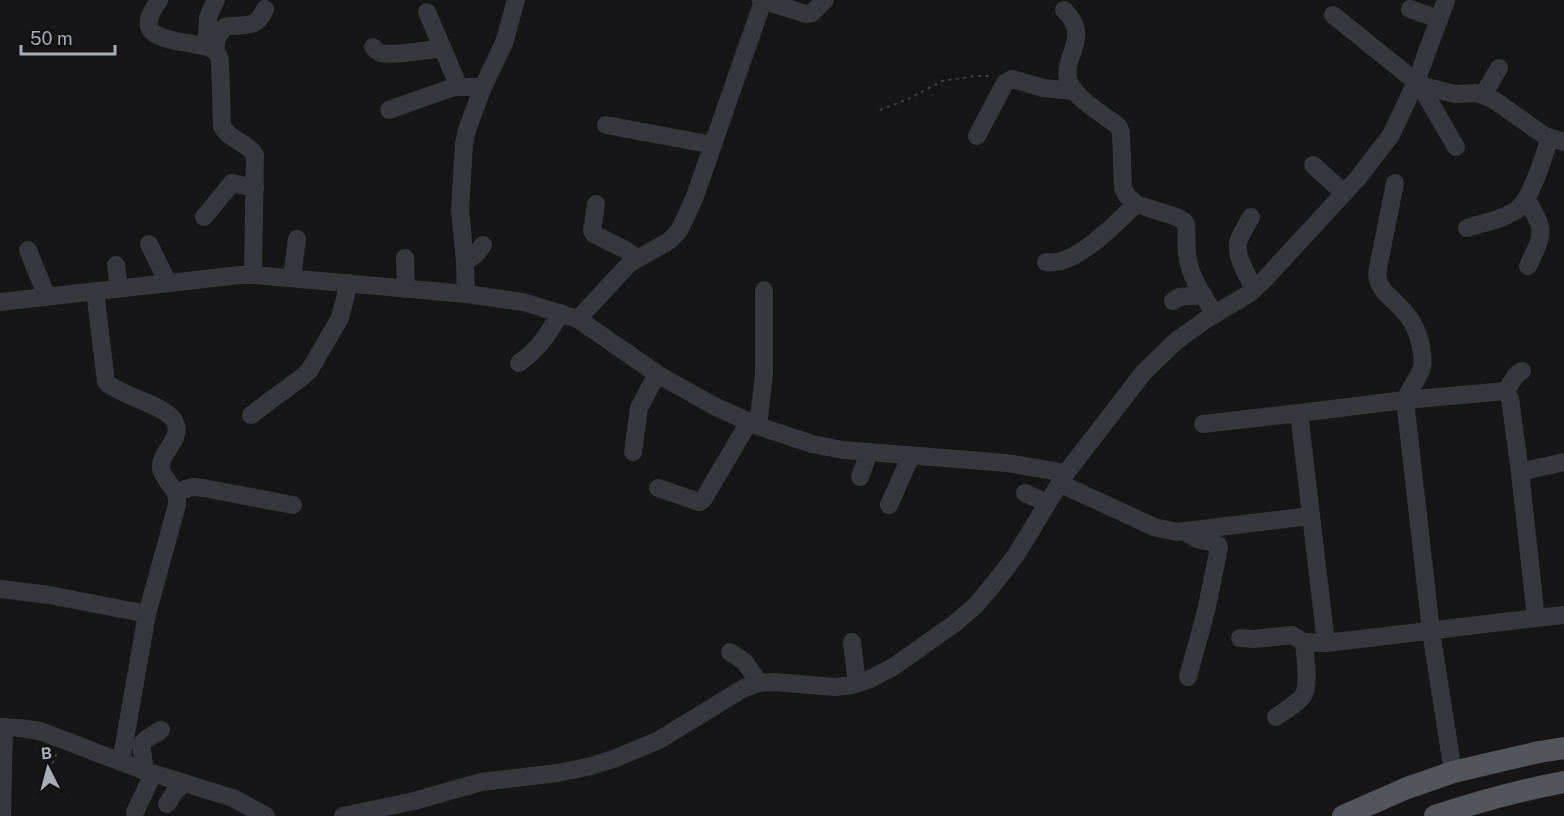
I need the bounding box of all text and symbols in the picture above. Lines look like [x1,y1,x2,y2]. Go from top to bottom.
scale bar [21,18,116,56]
text: 50 m [30,28,73,49]
north arrow [18,738,78,798]
text: B [40,744,53,764]

